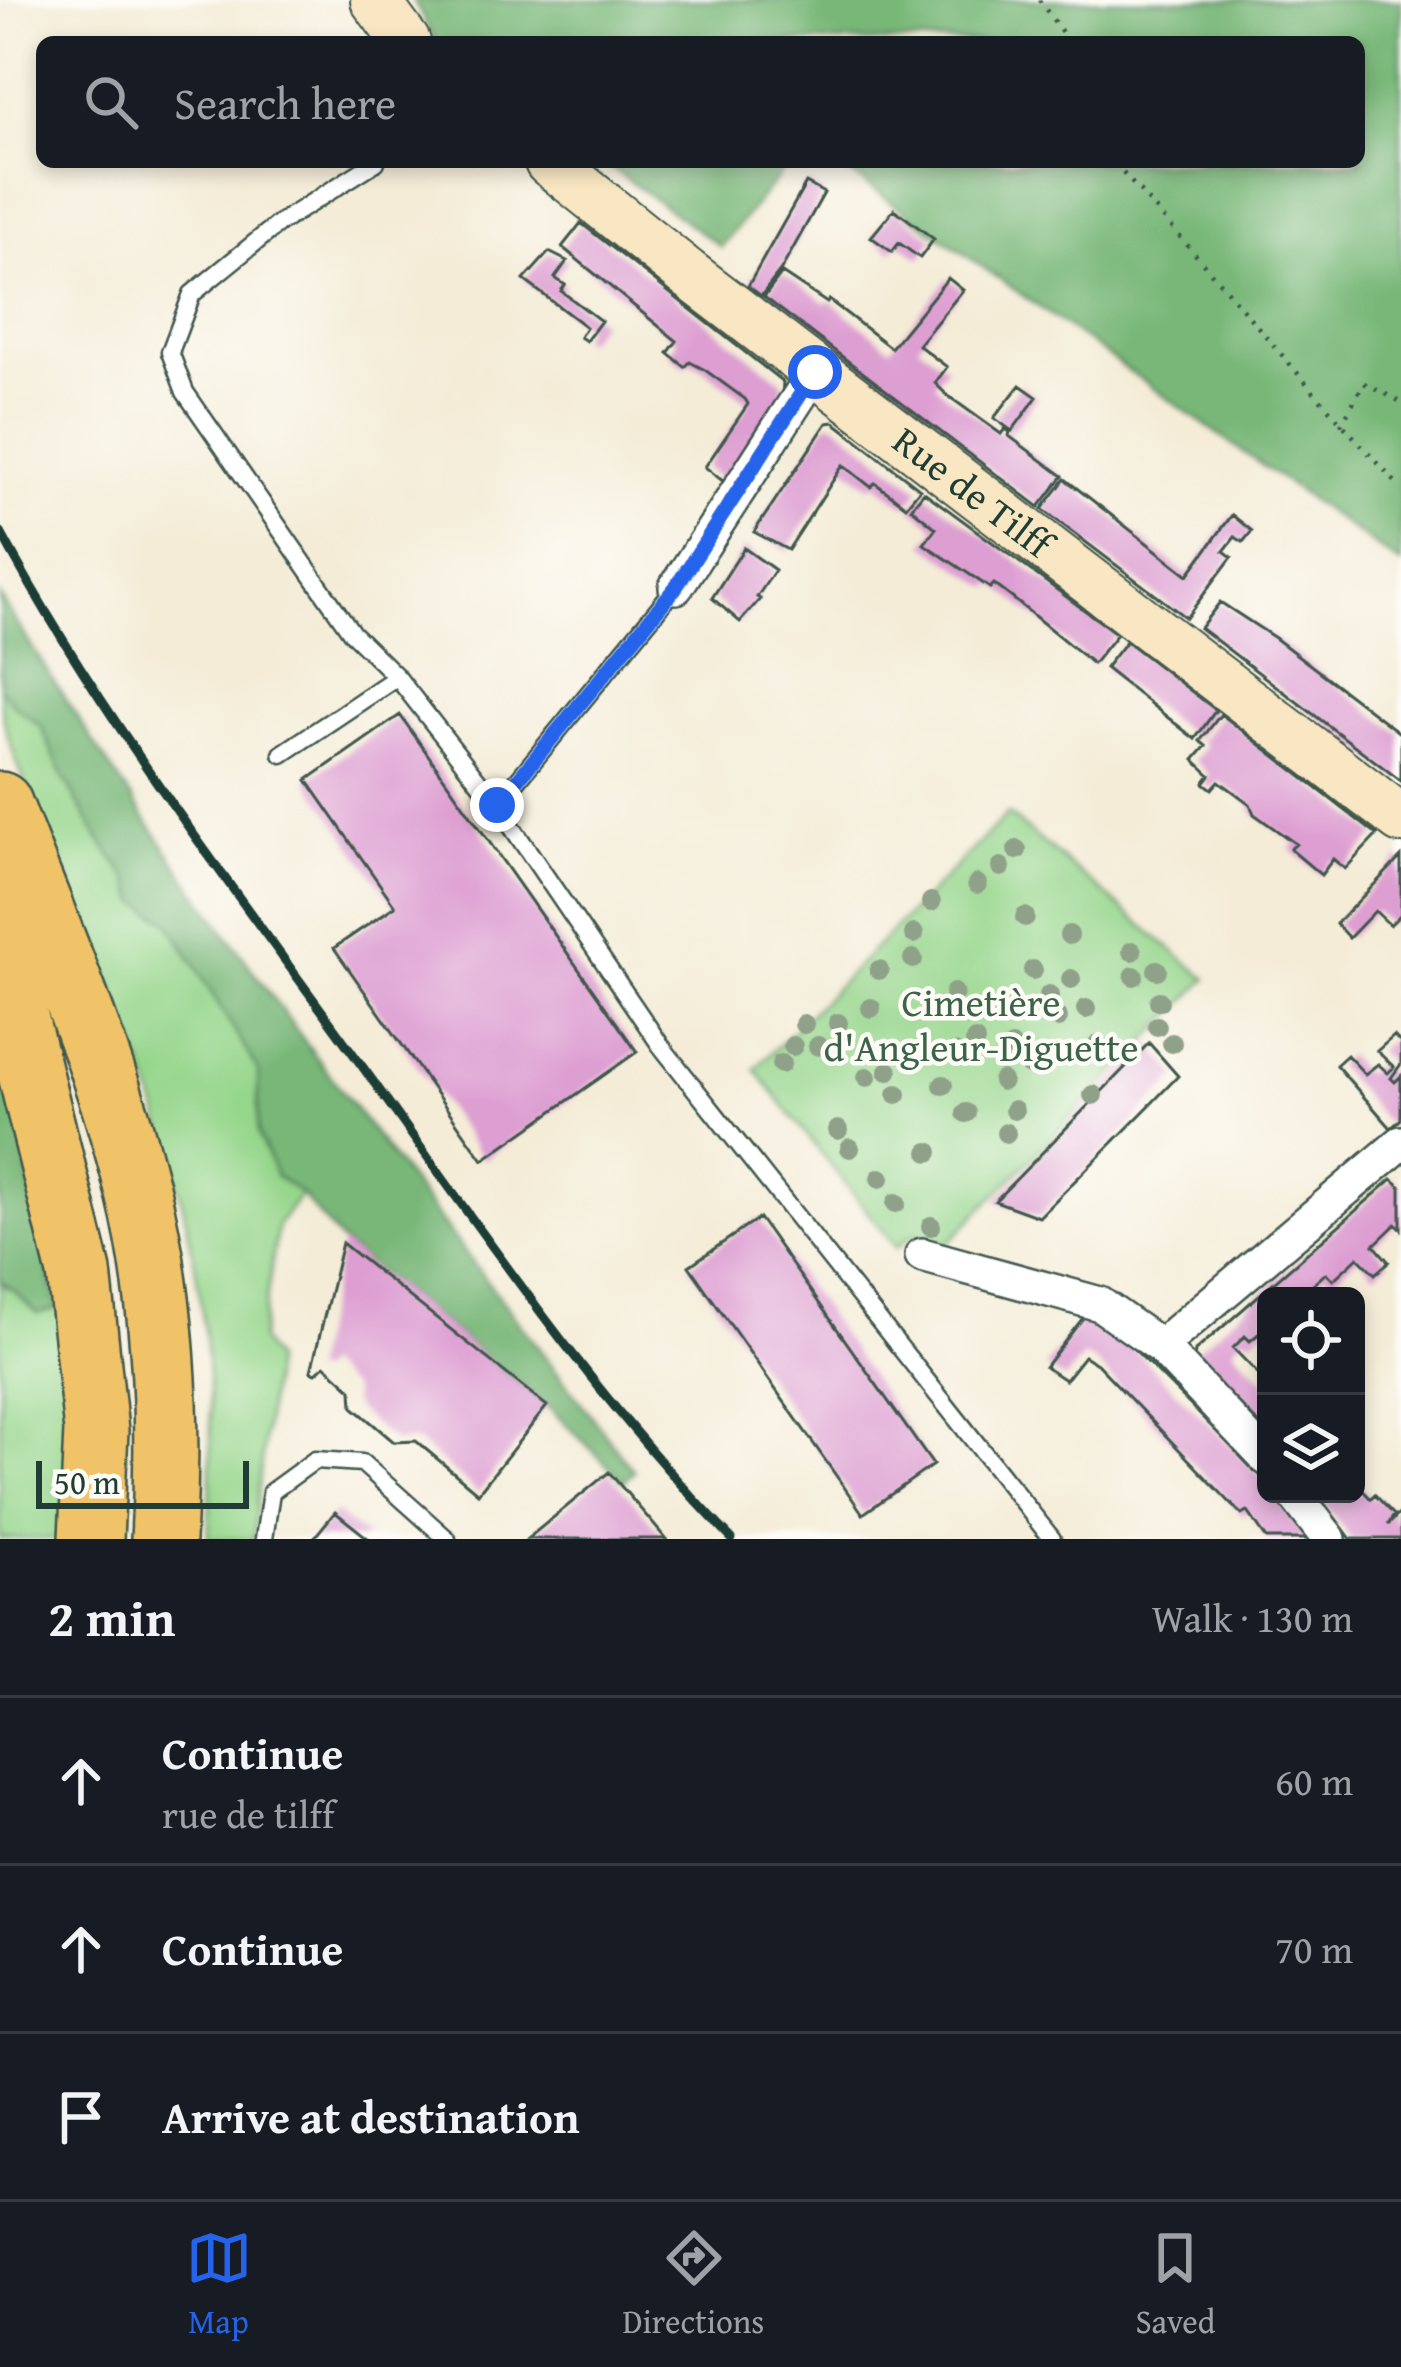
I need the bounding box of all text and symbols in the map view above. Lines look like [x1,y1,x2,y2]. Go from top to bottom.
search box [36,36,1365,168]
icon: search [78,69,144,135]
text: Search here [174,70,396,135]
route start [788,345,842,399]
street label: Rue de Tilff [882,412,1068,573]
route end [470,778,524,832]
park label: Cimetière d'Angleur-Diguette [824,973,1138,1075]
map controls [1257,1287,1365,1503]
button: locate [1257,1287,1365,1395]
button: layers [1257,1395,1365,1503]
scale bar [36,1455,249,1508]
text: 50 m [54,1458,120,1506]
text: 2 min [48,1580,175,1655]
text: Walk · 130 m [1152,1589,1353,1646]
text: Continue [162,1720,343,1785]
icon: ahead [48,1748,114,1814]
text: 60 m [1275,1752,1353,1809]
text: rue de tilff [162,1785,334,1842]
icon: ahead [48,1916,114,1982]
text: Continue [162,1916,343,1981]
text: 70 m [1275,1920,1353,1977]
icon: arrive [48,2084,114,2150]
text: Arrive at destination [162,2084,580,2149]
tab: Map [186,2225,252,2345]
tab: Directions [623,2225,764,2345]
tab: Saved [1136,2225,1215,2345]

